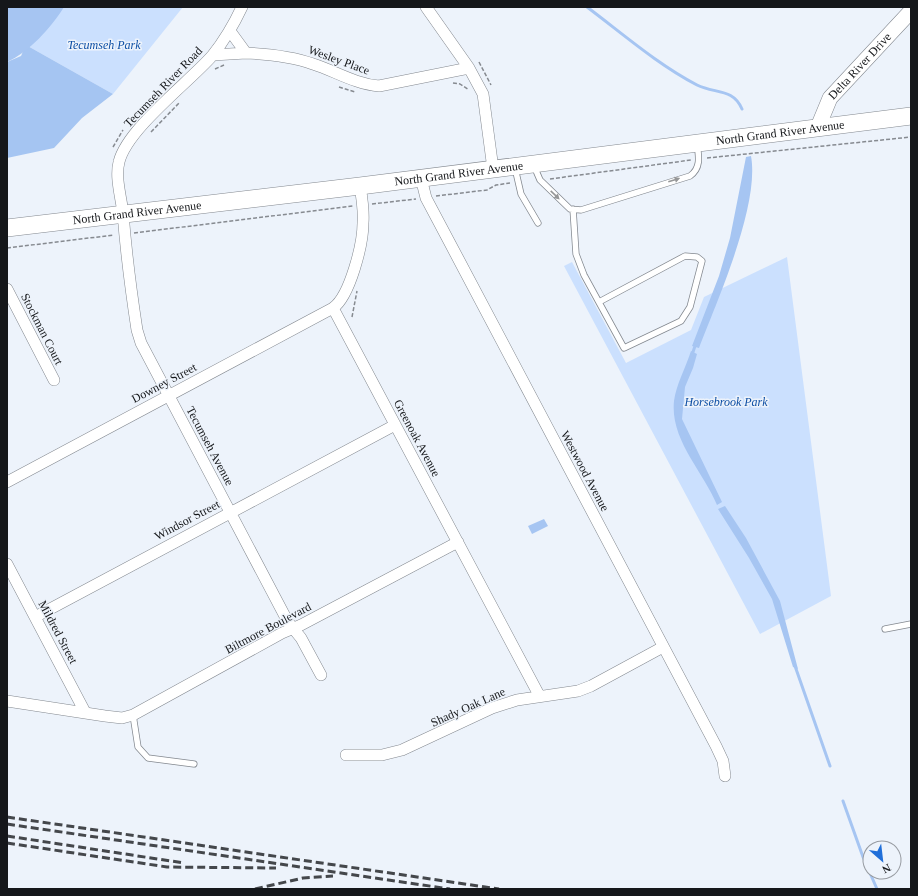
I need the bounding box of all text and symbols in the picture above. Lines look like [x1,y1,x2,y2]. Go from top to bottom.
street label: Delta River Drive [825,30,894,102]
park label: Tecumseh Park [67,38,141,52]
street label: Wesley Place [307,42,371,78]
street label: Tecumseh River Road [121,44,205,130]
street label: North Grand River Avenue [715,118,845,148]
street label: North Grand River Avenue [394,158,524,189]
one-way arrow [669,177,681,183]
one-way arrow [550,190,560,199]
street label: North Grand River Avenue [72,198,202,227]
street label: Stockman Court [18,291,66,368]
street label: Downey Street [129,360,200,406]
park label: Horsebrook Park [683,395,768,409]
street label: Greenoak Avenue [391,397,443,479]
street label: Tecumseh Avenue [183,404,237,488]
street label: Westwood Avenue [558,428,612,514]
street label: Windsor Street [152,497,223,543]
street label: Mildred Street [35,598,81,667]
street label: Biltmore Boulevard [222,599,314,657]
street label: Shady Oak Lane [429,684,507,730]
north arrow [862,840,902,880]
text: N [880,862,893,876]

